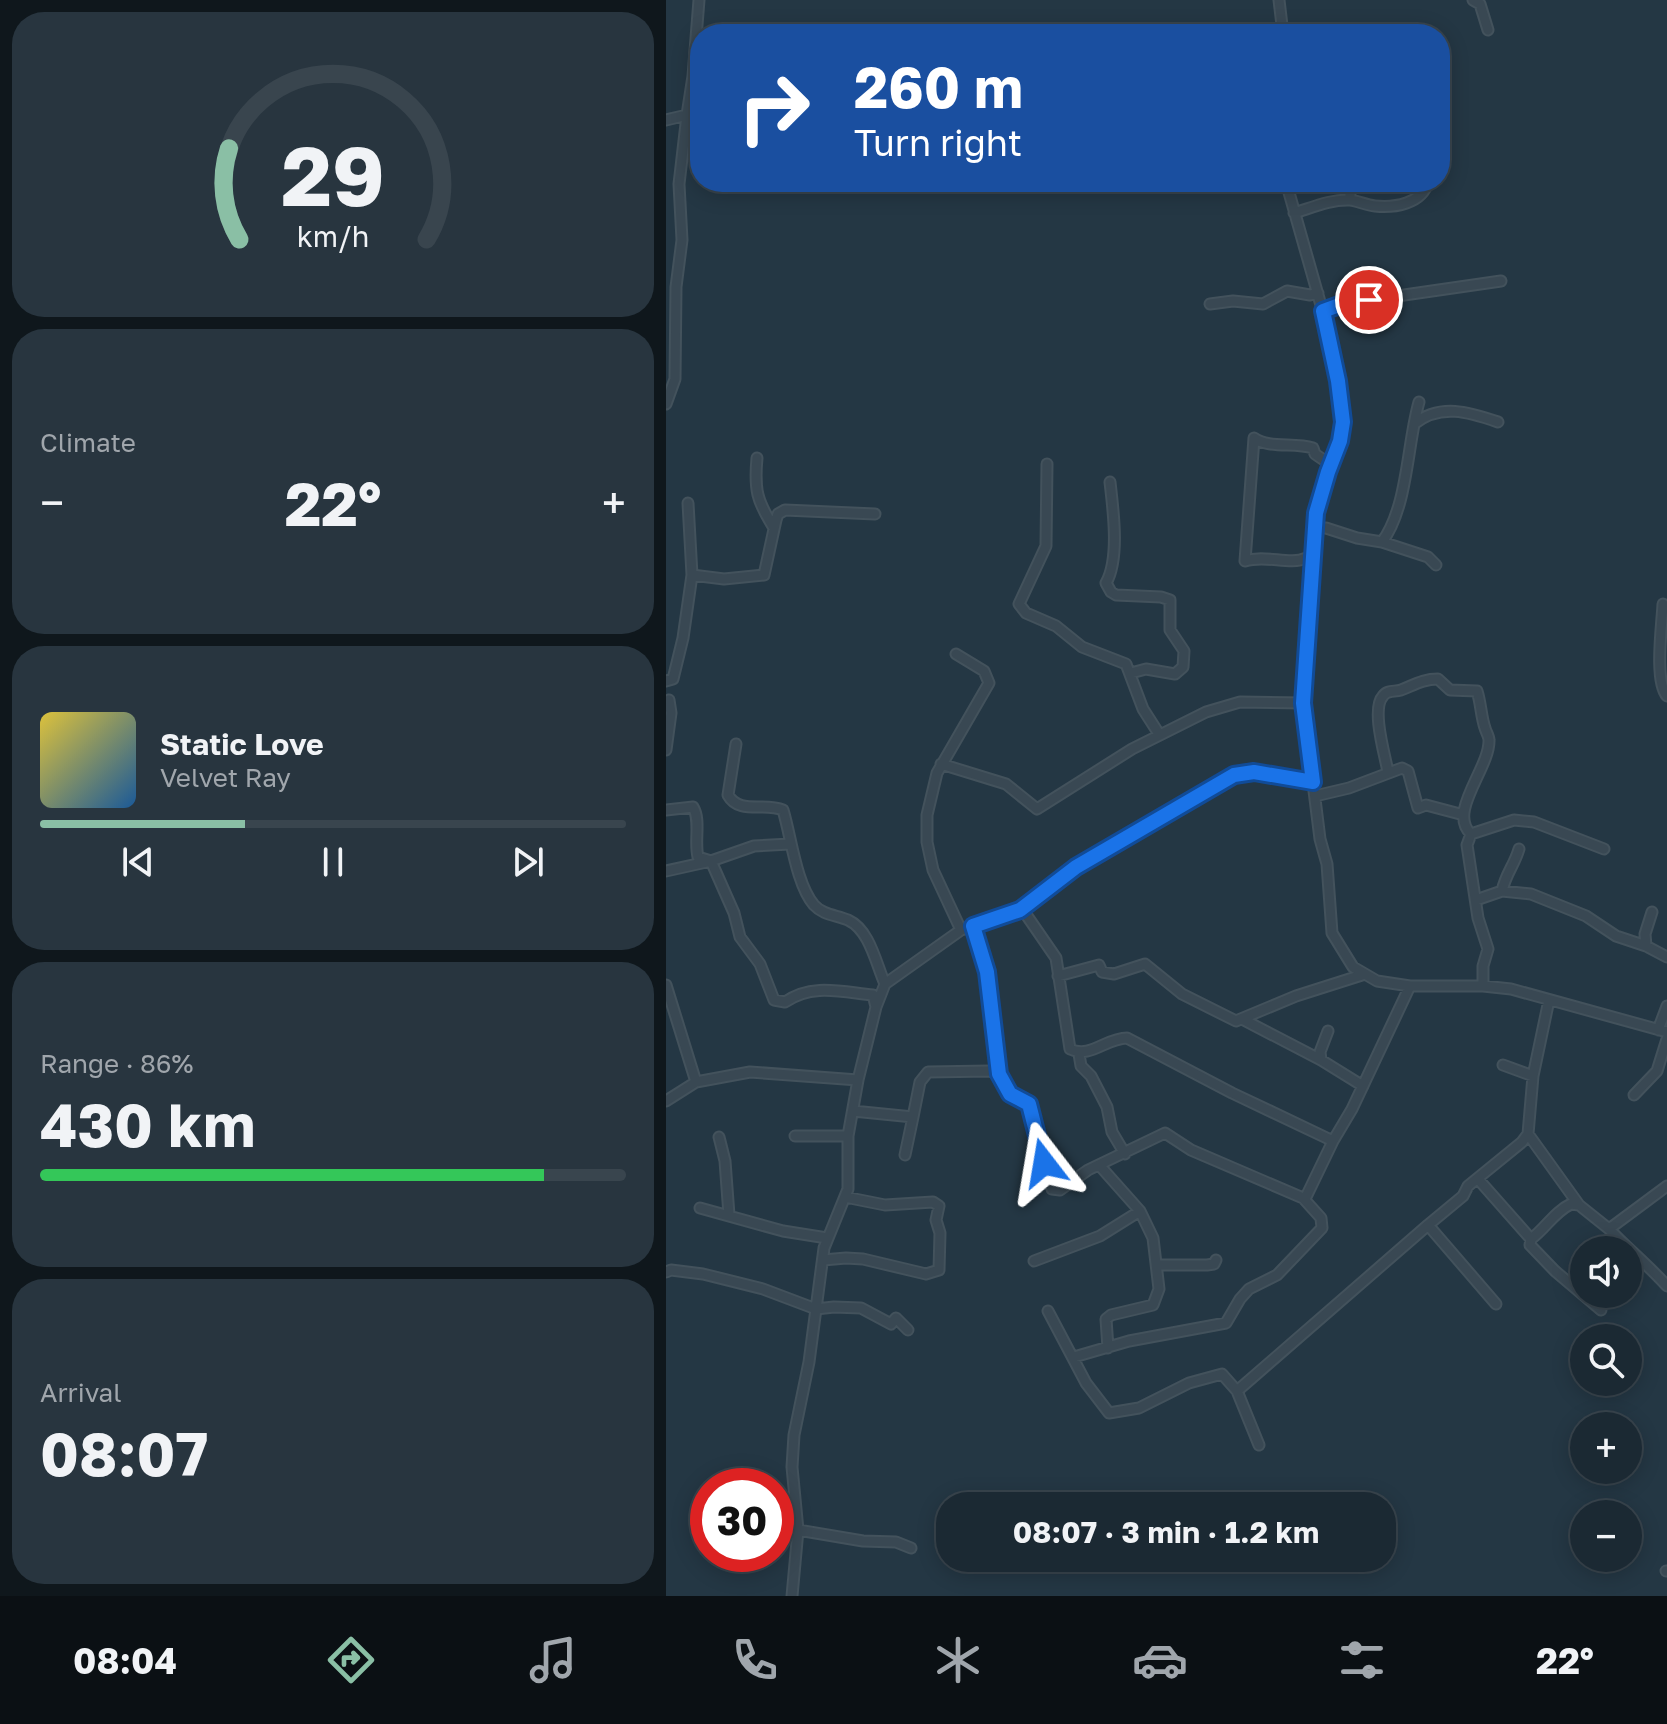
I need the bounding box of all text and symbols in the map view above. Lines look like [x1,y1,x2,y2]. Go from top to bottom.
text: 260 m [854,53,1023,120]
icon: right [722,56,826,160]
text: Turn right [854,121,1022,164]
text: 29 [281,124,385,224]
text: km/h [297,220,369,254]
pin [1335,266,1403,334]
icon: arrive [1347,278,1391,322]
text: Climate [40,427,136,458]
text: 22° [285,467,381,539]
text: − [40,476,64,529]
text: + [602,476,626,529]
text: Static Love [160,726,324,762]
text: Velvet Ray [160,762,291,793]
icon: previous [116,840,160,884]
icon: pause [311,840,355,884]
icon: next [506,840,550,884]
text: Range · 86% [40,1048,193,1079]
text: 430 km [40,1088,255,1160]
position arrow [1002,1121,1086,1205]
map controls [1570,1236,1642,1572]
button: sound [1570,1236,1642,1308]
button: search [1570,1324,1642,1396]
text: Arrival [40,1377,121,1408]
button: + [1570,1412,1642,1484]
text: 08:07 [40,1417,208,1489]
speed limit sign: 30 [690,1468,794,1572]
button: − [1570,1500,1642,1572]
text: 08:07 · 3 min · 1.2 km [1013,1514,1319,1550]
icon: directions [323,1632,379,1688]
icon: music [525,1632,581,1688]
icon: phone [727,1632,783,1688]
icon: climate [930,1632,986,1688]
icon: car [1132,1632,1188,1688]
icon: filters [1334,1632,1390,1688]
text: 08:04 [73,1639,177,1682]
text: 22° [1536,1639,1594,1682]

